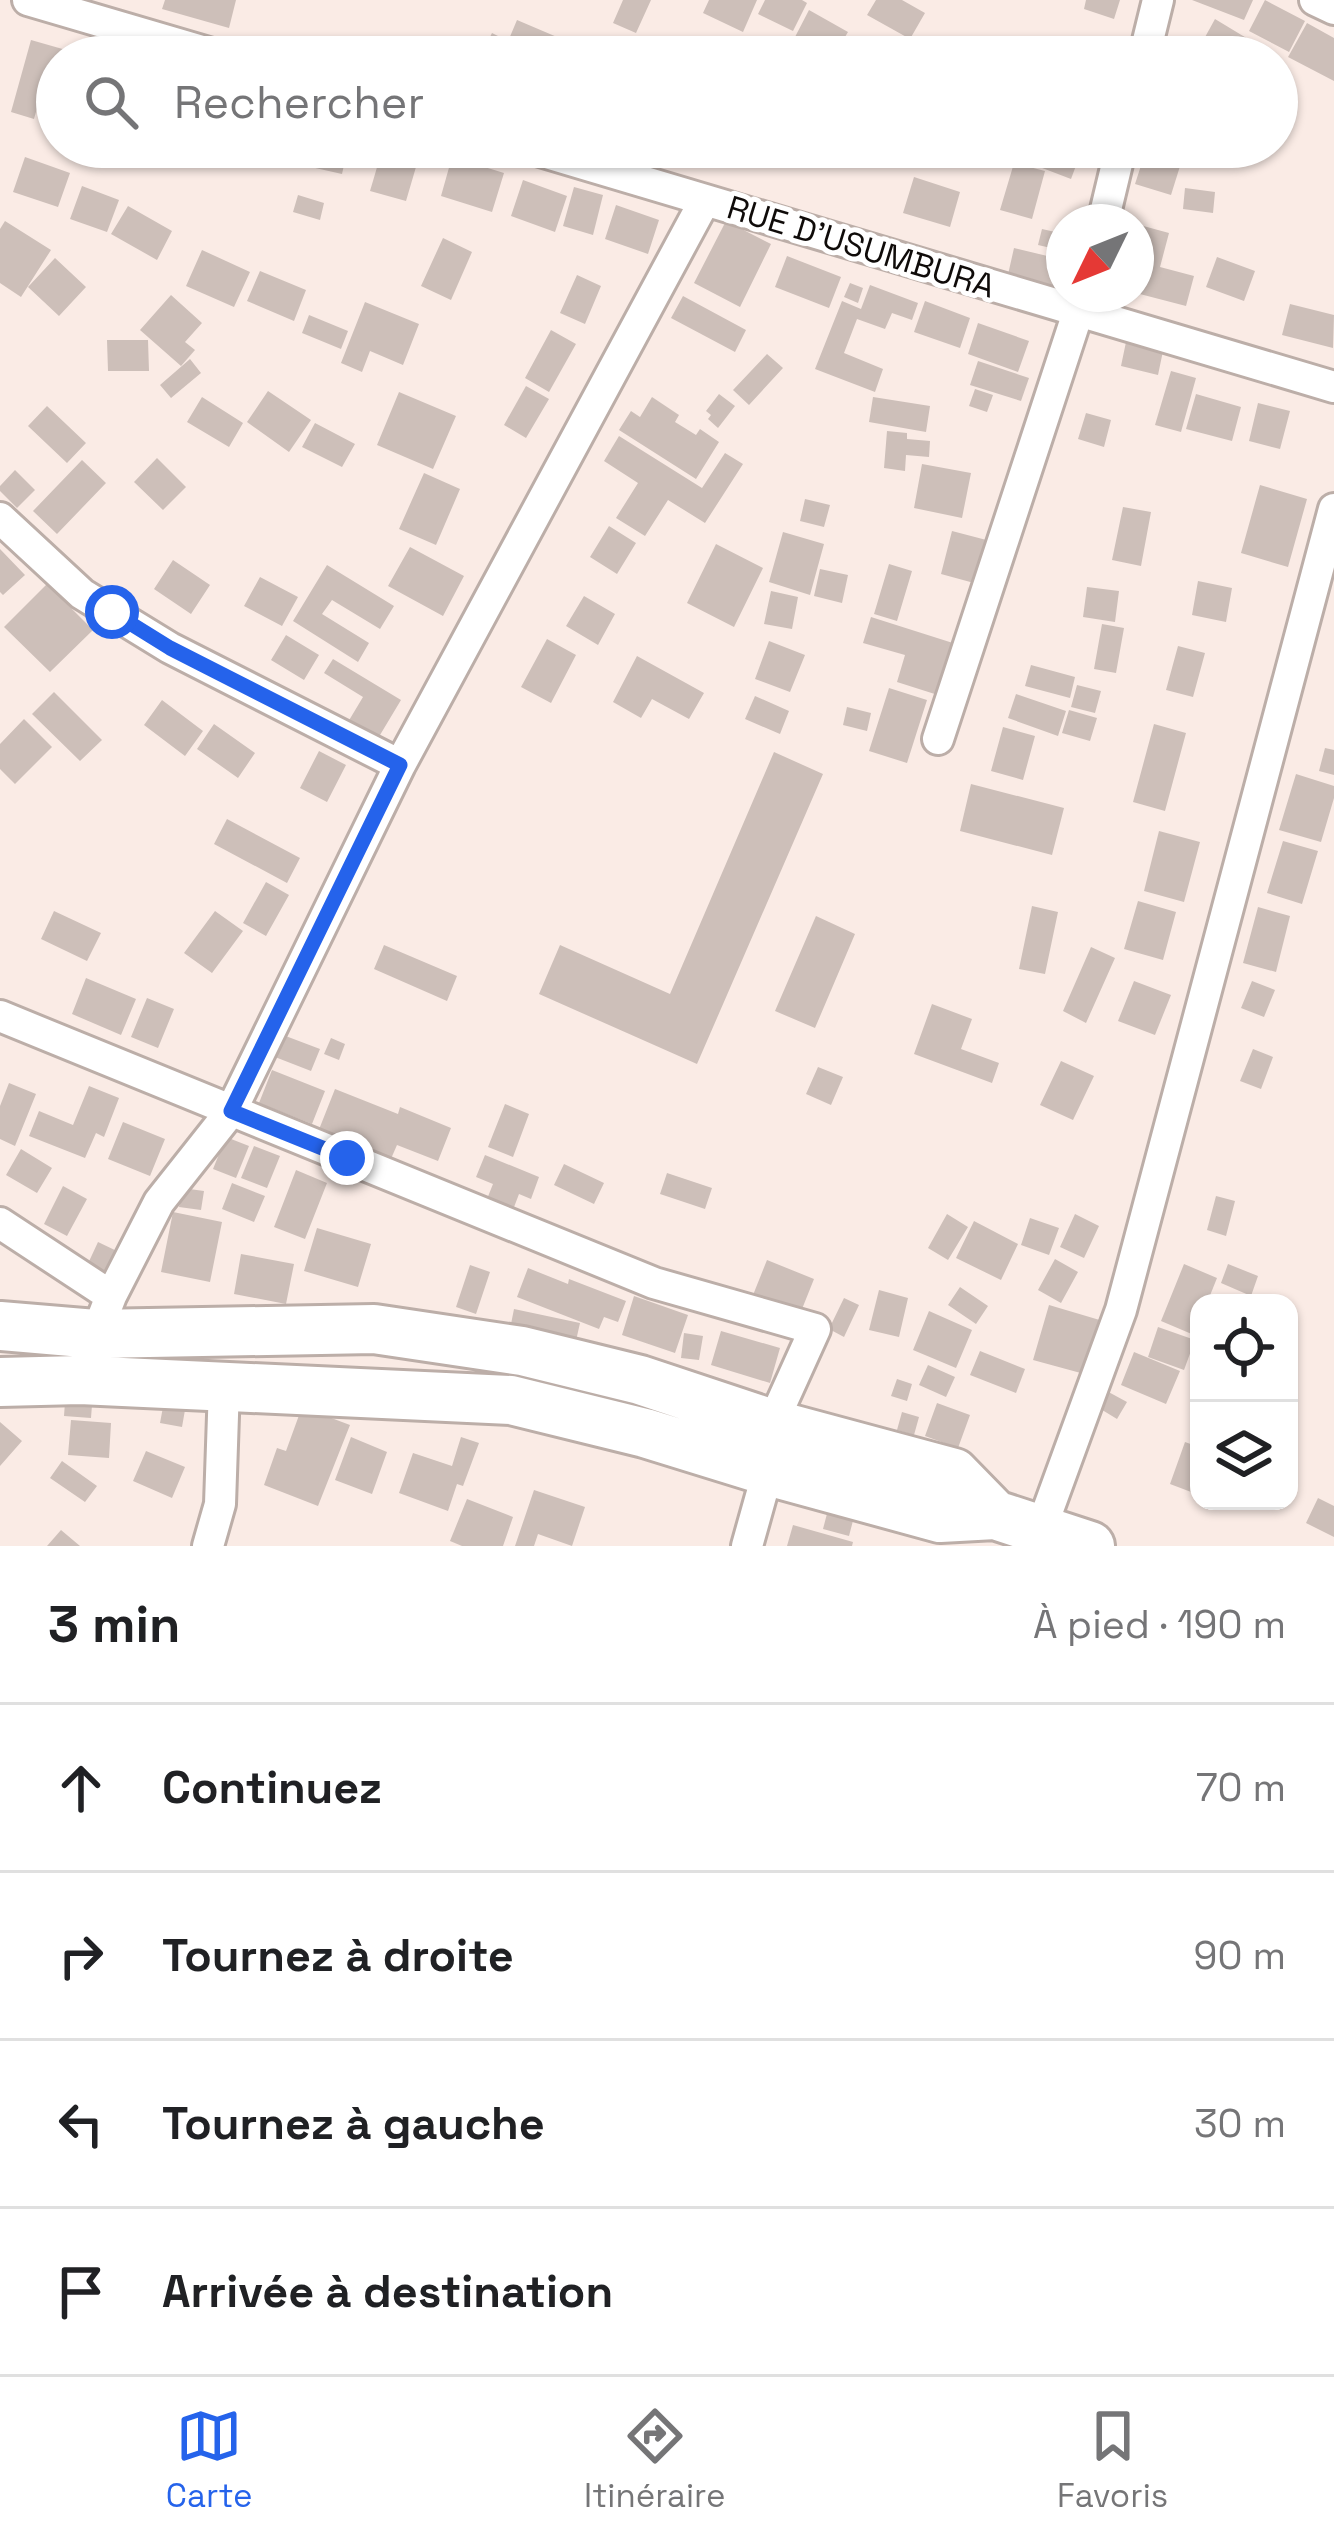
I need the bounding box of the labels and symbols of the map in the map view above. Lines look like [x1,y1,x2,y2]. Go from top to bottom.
street label: RUE D'USUMBURA [722,186,1000,308]
north arrow [1046,204,1154,312]
route start [85,585,139,639]
route end [320,1131,374,1185]

